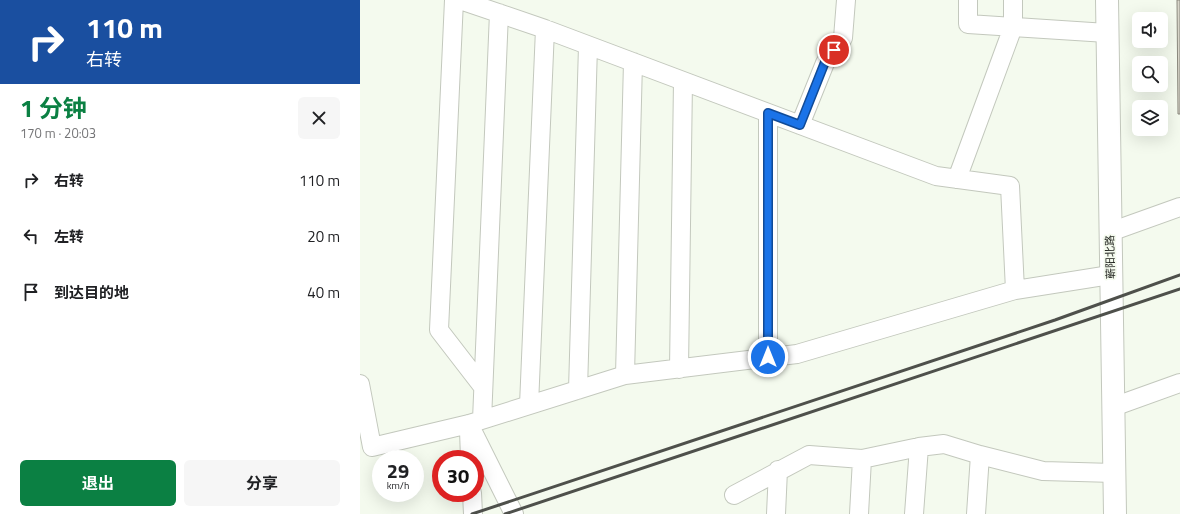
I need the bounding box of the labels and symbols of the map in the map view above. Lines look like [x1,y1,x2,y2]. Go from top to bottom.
pin [817,33,851,67]
street label: 蕲阳北路 [1102,235,1118,279]
position arrow [747,336,789,378]
speed limit sign: 30 [432,450,484,502]

